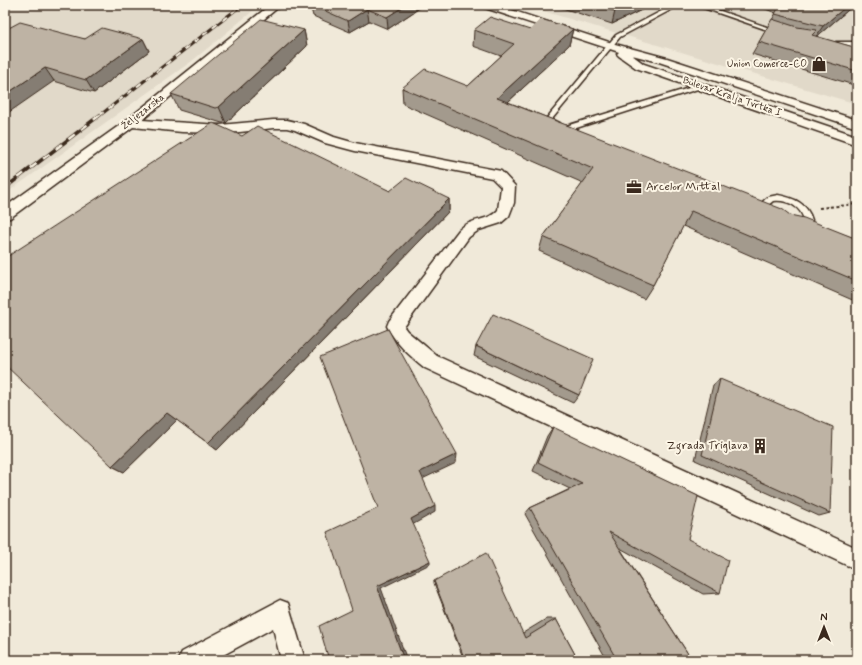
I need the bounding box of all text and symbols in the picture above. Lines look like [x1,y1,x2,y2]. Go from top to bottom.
shop icon: Union Comerce-CO [810,55,828,73]
place label: Union Comerce-CO [727,58,807,71]
street label: Bulevar Kralja Tvrtka I [681,74,783,120]
street label: Željezarska [118,90,167,133]
office icon: Arcelor Mittal [625,178,643,196]
place label: Arcelor Mittal [646,179,720,195]
building icon: Zgrada Triglava [751,437,769,455]
place label: Zgrada Triglava [667,438,748,455]
north arrow [804,607,844,647]
text: N [820,611,828,625]

